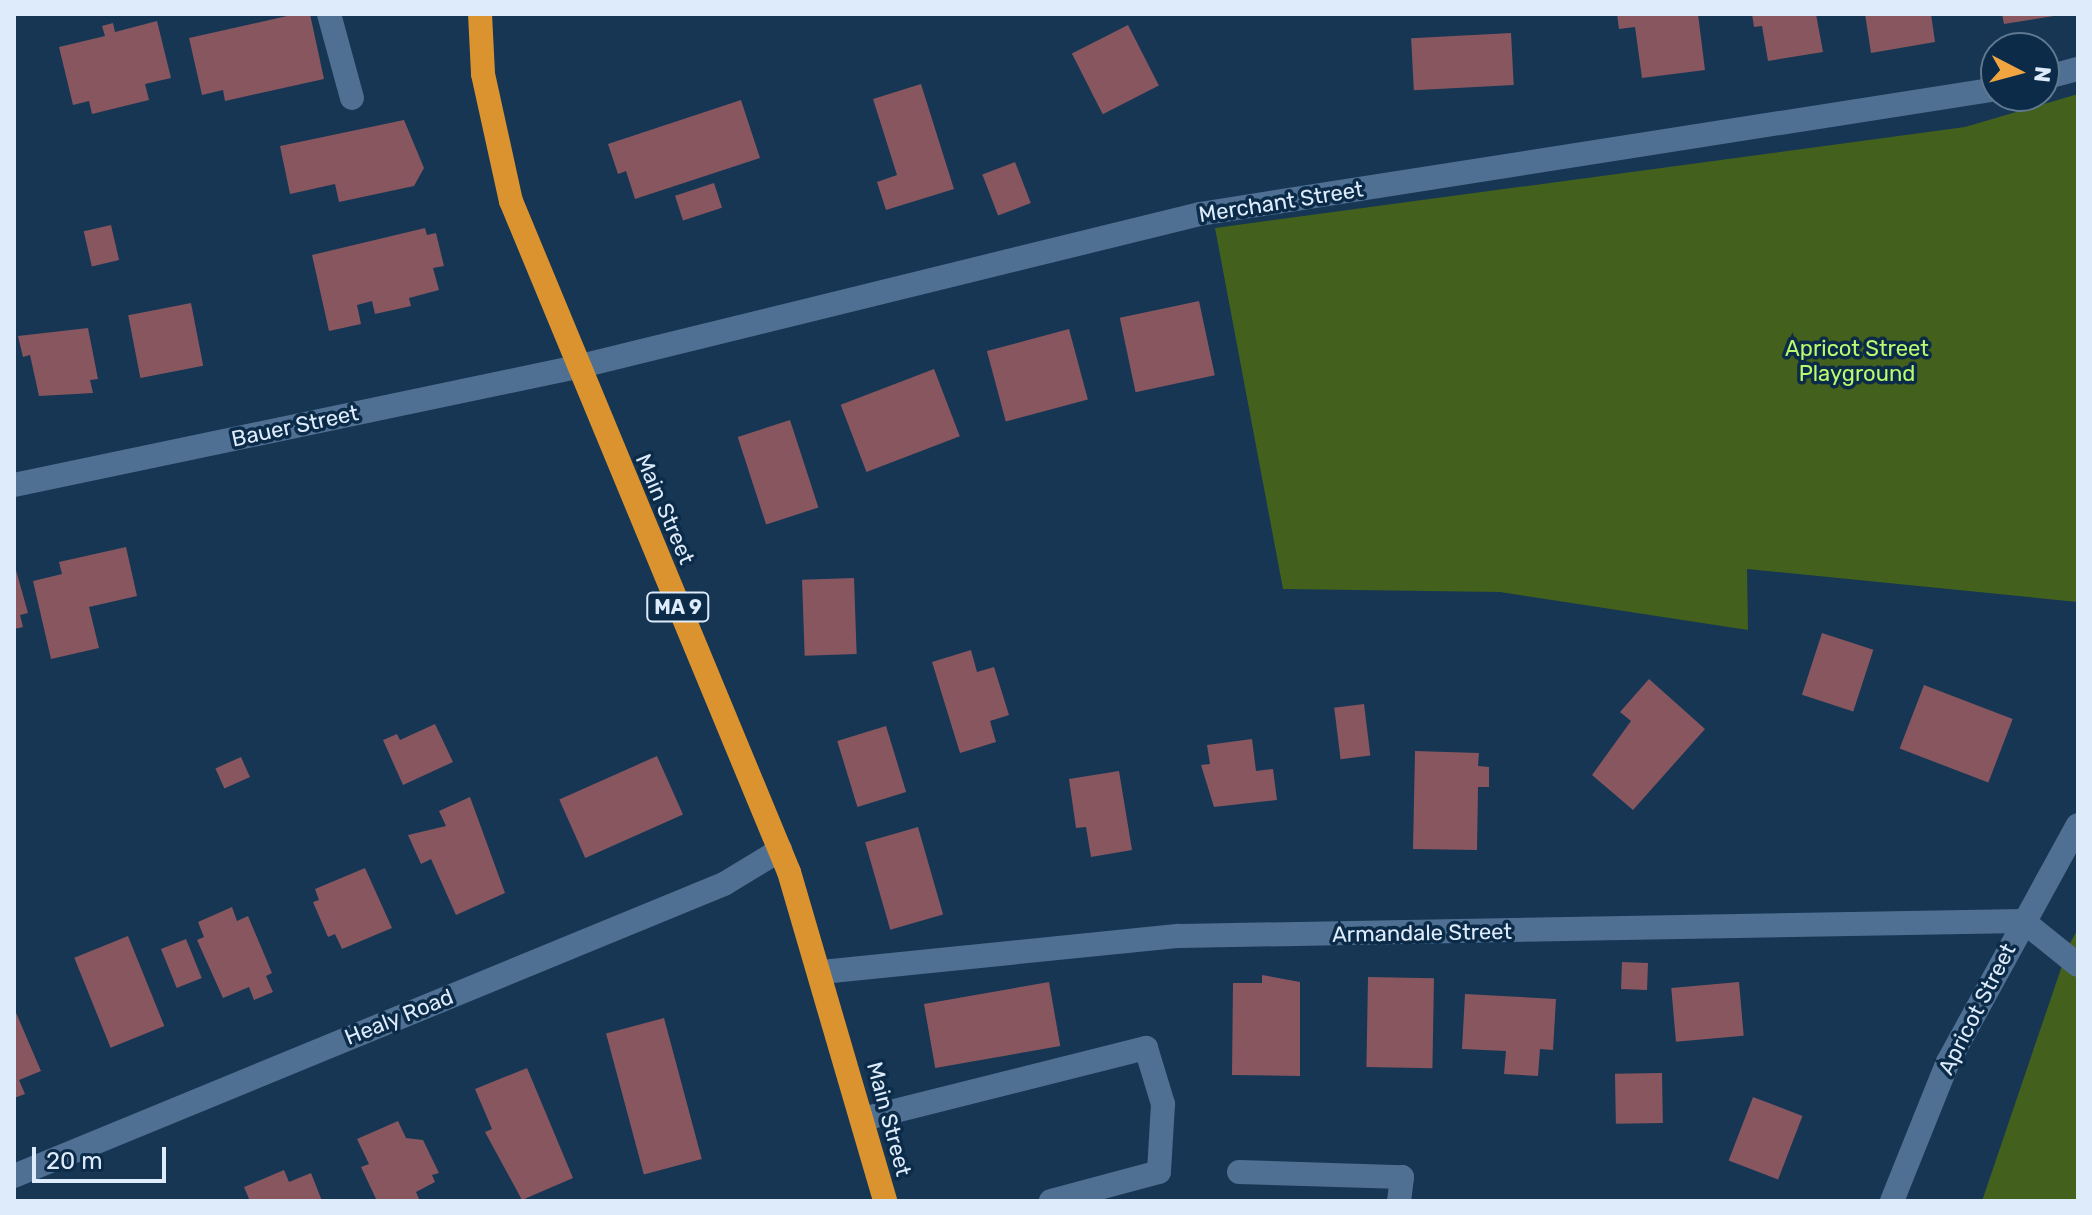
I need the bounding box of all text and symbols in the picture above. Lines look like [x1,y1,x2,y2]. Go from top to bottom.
north arrow [1980,32,2060,112]
text: N [2028,65,2057,84]
street label: Merchant Street [1197,176,1365,228]
park label: Apricot Street Playground [1785,335,1929,386]
street label: Bauer Street [229,400,361,452]
street label: Main Street [630,450,700,568]
road number: MA 9 [646,591,710,623]
street label: Armandale Street [1332,918,1512,948]
street label: Apricot Street [1933,939,2021,1079]
street label: Healy Road [341,983,457,1051]
street label: Main Street [861,1059,917,1179]
scale bar [36,1131,170,1181]
text: 20 m [46,1147,103,1175]

